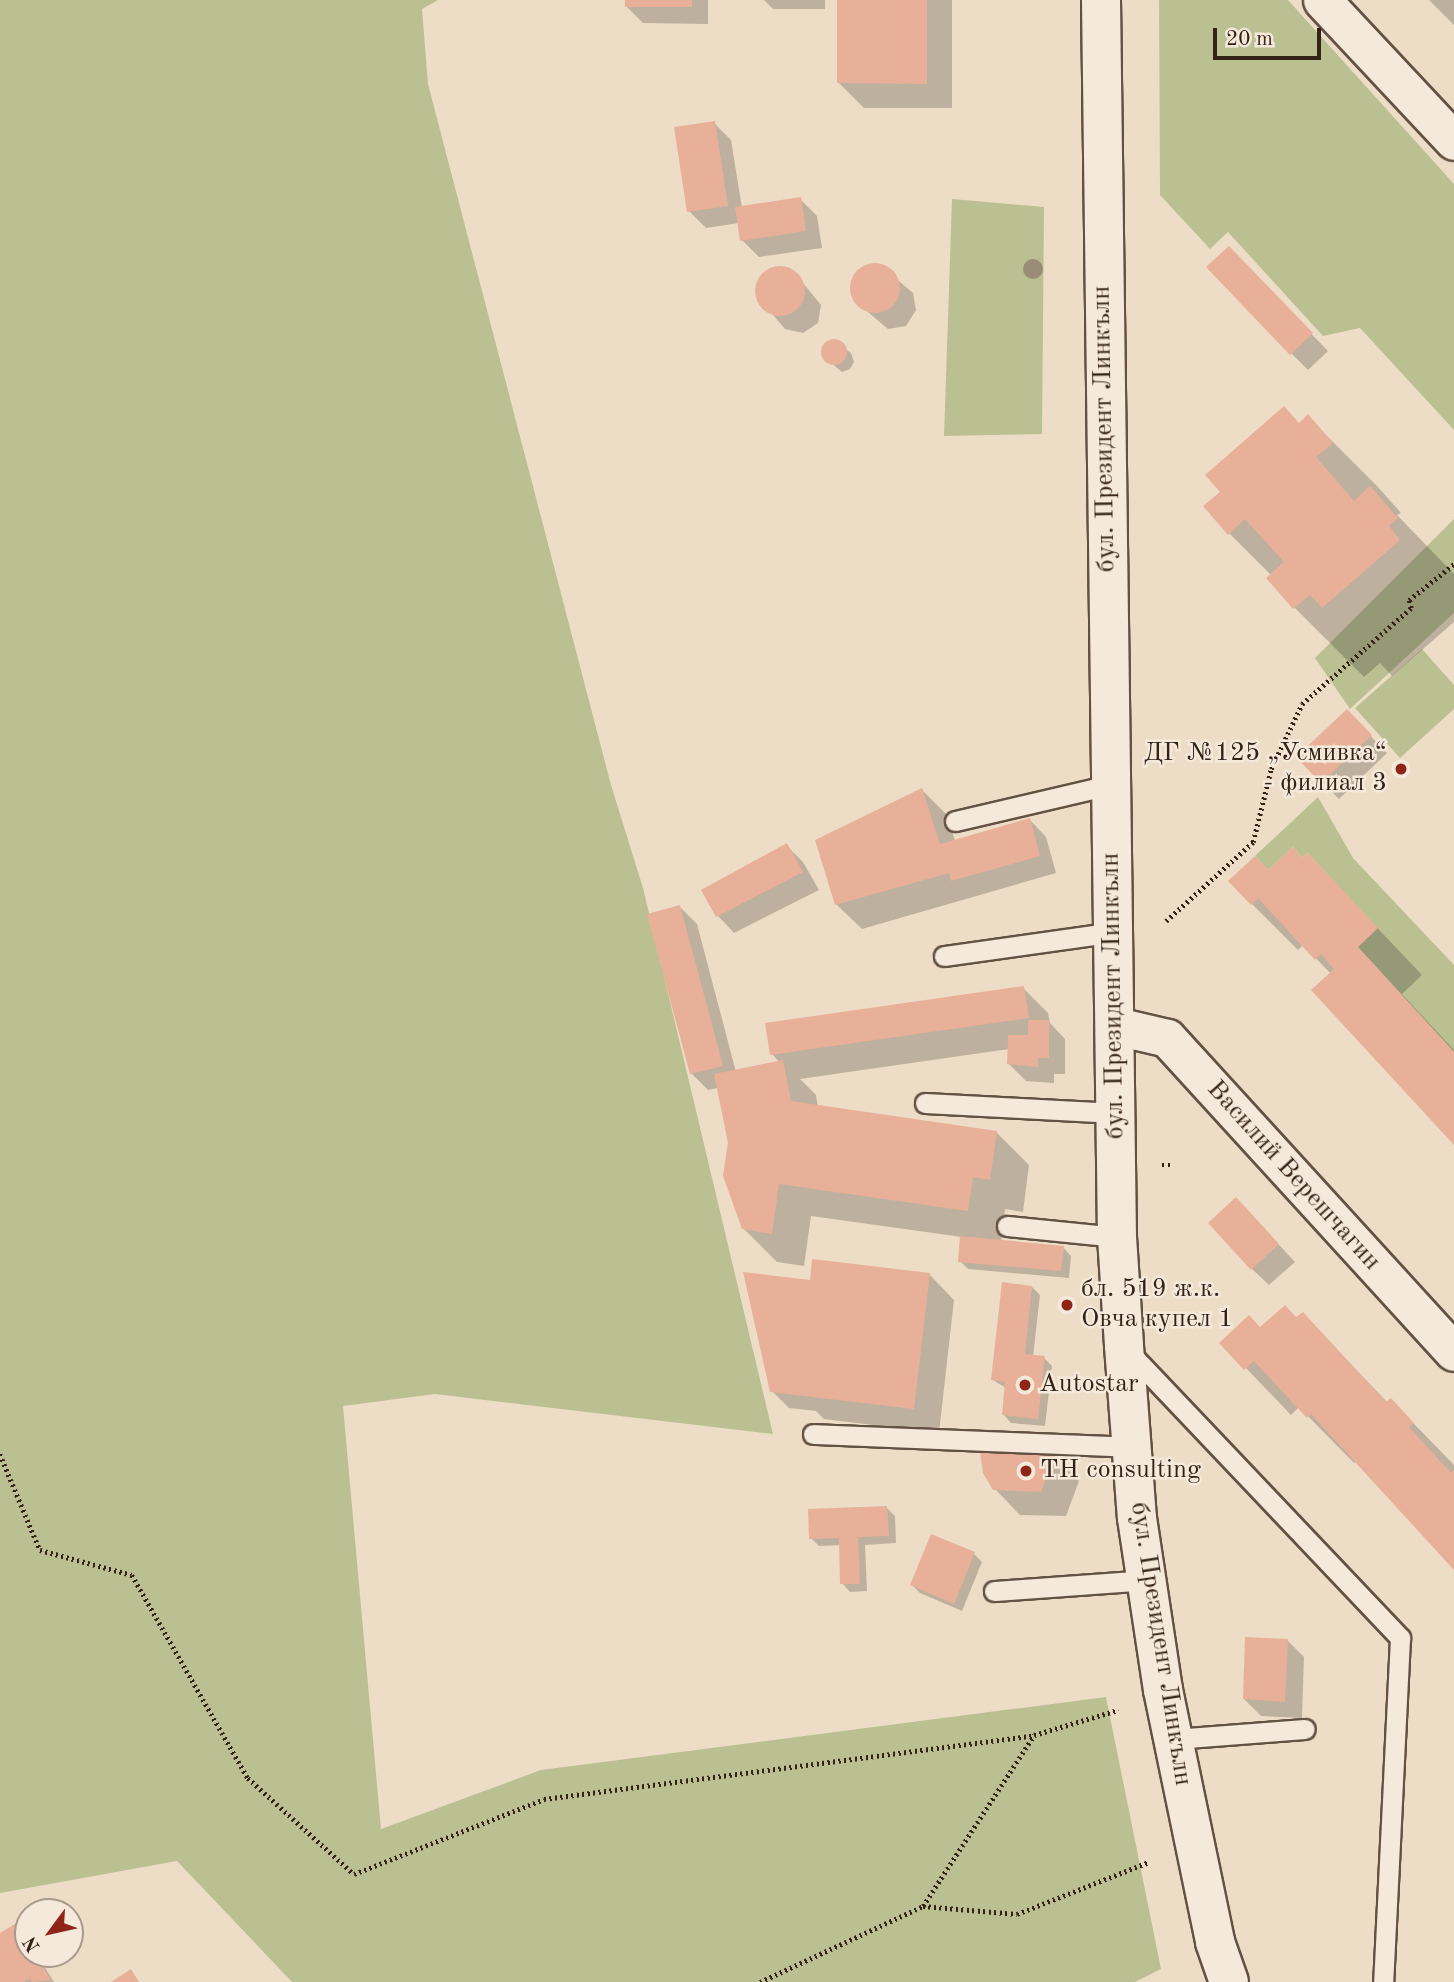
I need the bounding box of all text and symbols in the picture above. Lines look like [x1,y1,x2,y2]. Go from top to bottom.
scale bar [1216,14,1324,58]
text: 20 m [1226,29,1273,50]
street label: бул. Президент Линкълн [1087,285,1123,573]
place label: ДГ №125 „Усмивка“ - филиал 3 [1144,738,1387,800]
marker: ДГ №125 „Усмивка“ - филиал 3 [1393,761,1409,777]
street label: бул. Президент Линкълн [1096,852,1132,1140]
street label: Василий Верешчагин [1199,1075,1387,1277]
place label: бл. 519 ж.к. Овча купел 1 [1081,1274,1233,1336]
marker: бл. 519 ж.к. Овча купел 1 [1059,1297,1075,1313]
place label: Autostar [1039,1369,1139,1401]
marker: Autostar [1017,1377,1033,1393]
place label: TH consulting [1040,1455,1201,1487]
marker: TH consulting [1018,1463,1034,1479]
street label: бул. Президент Линкълн [1122,1500,1198,1788]
north arrow [14,1898,84,1968]
text: N [21,1932,45,1955]

